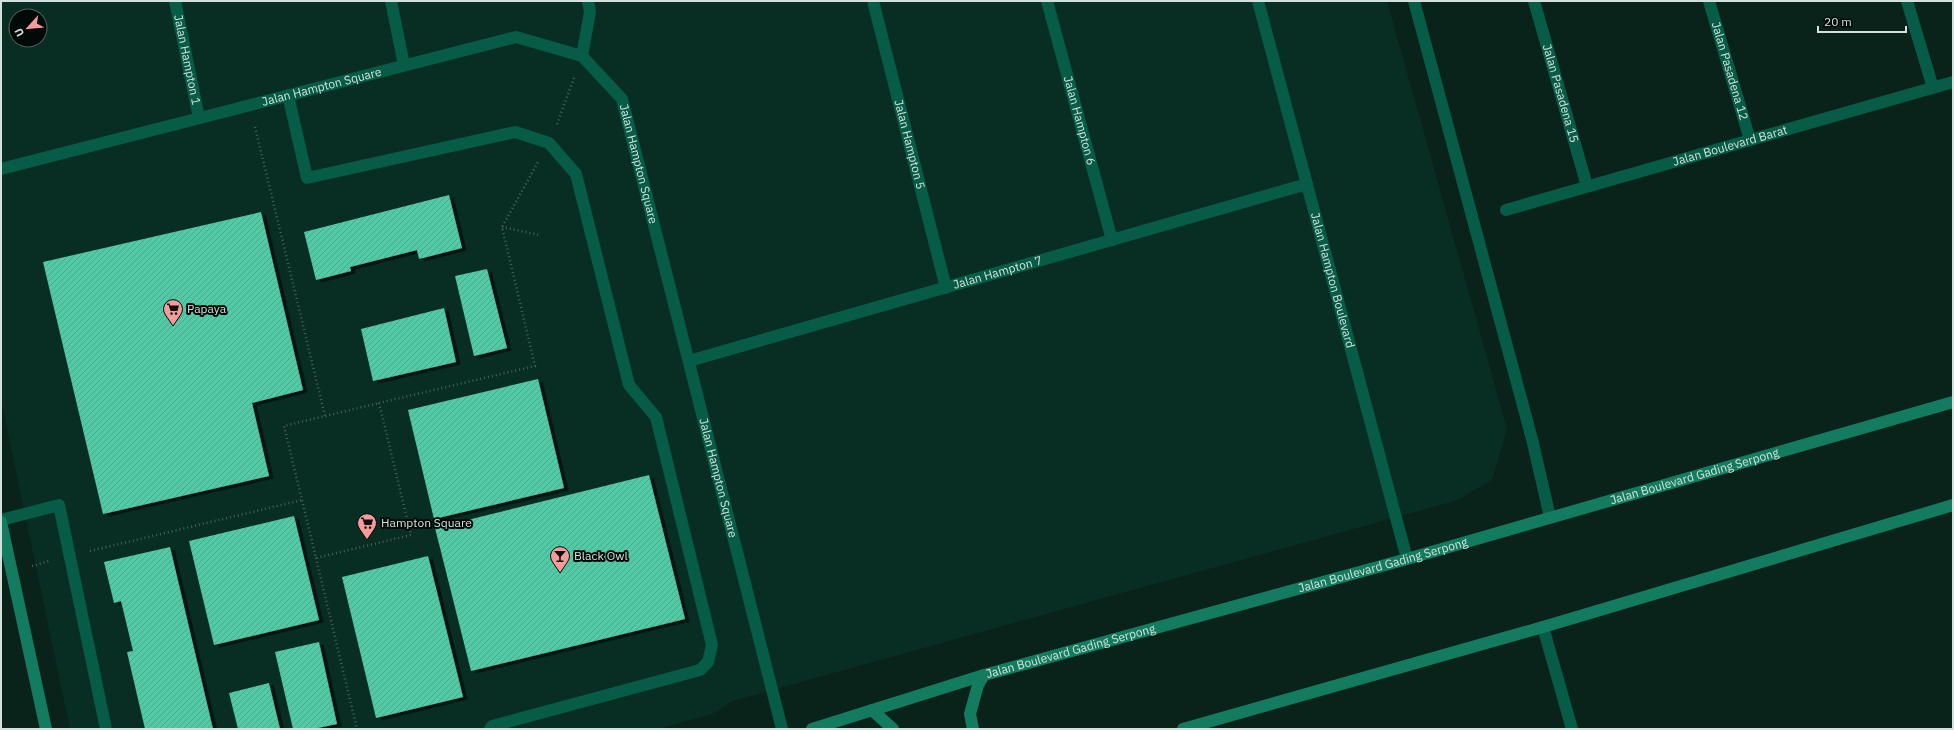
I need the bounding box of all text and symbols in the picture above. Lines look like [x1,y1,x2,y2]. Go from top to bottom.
north arrow [8,8,48,48]
scale bar [1818,8,1906,34]
street label: Jalan Hampton 1 [171,13,204,106]
text: 20 m [1824,14,1852,29]
street label: Jalan Pasadena 12 [1709,20,1752,122]
text: U [11,26,27,39]
street label: Jalan Pasadena 15 [1540,42,1582,144]
street label: Jalan Hampton Square [260,64,383,109]
street label: Jalan Hampton 6 [1061,74,1099,167]
street label: Jalan Hampton 5 [891,98,929,191]
street label: Jalan Hampton Square [617,102,661,226]
street label: Jalan Boulevard Barat [1671,122,1789,169]
street label: Jalan Hampton Boulevard [1308,211,1358,349]
street label: Jalan Hampton 7 [951,252,1044,292]
supermarket icon: Papaya [162,298,184,326]
place label: Papaya [187,301,227,316]
street label: Jalan Hampton Square [696,416,741,540]
street label: Jalan Boulevard Gading Serpong [1608,444,1781,507]
supermarket icon: Hampton Square [356,512,378,540]
place label: Hampton Square [381,515,472,530]
street label: Jalan Boulevard Gading Serpong [1296,534,1470,595]
bar icon: Black Owl [549,545,571,573]
place label: Black Owl [574,548,628,563]
street label: Jalan Boulevard Gading Serpong [984,620,1157,681]

